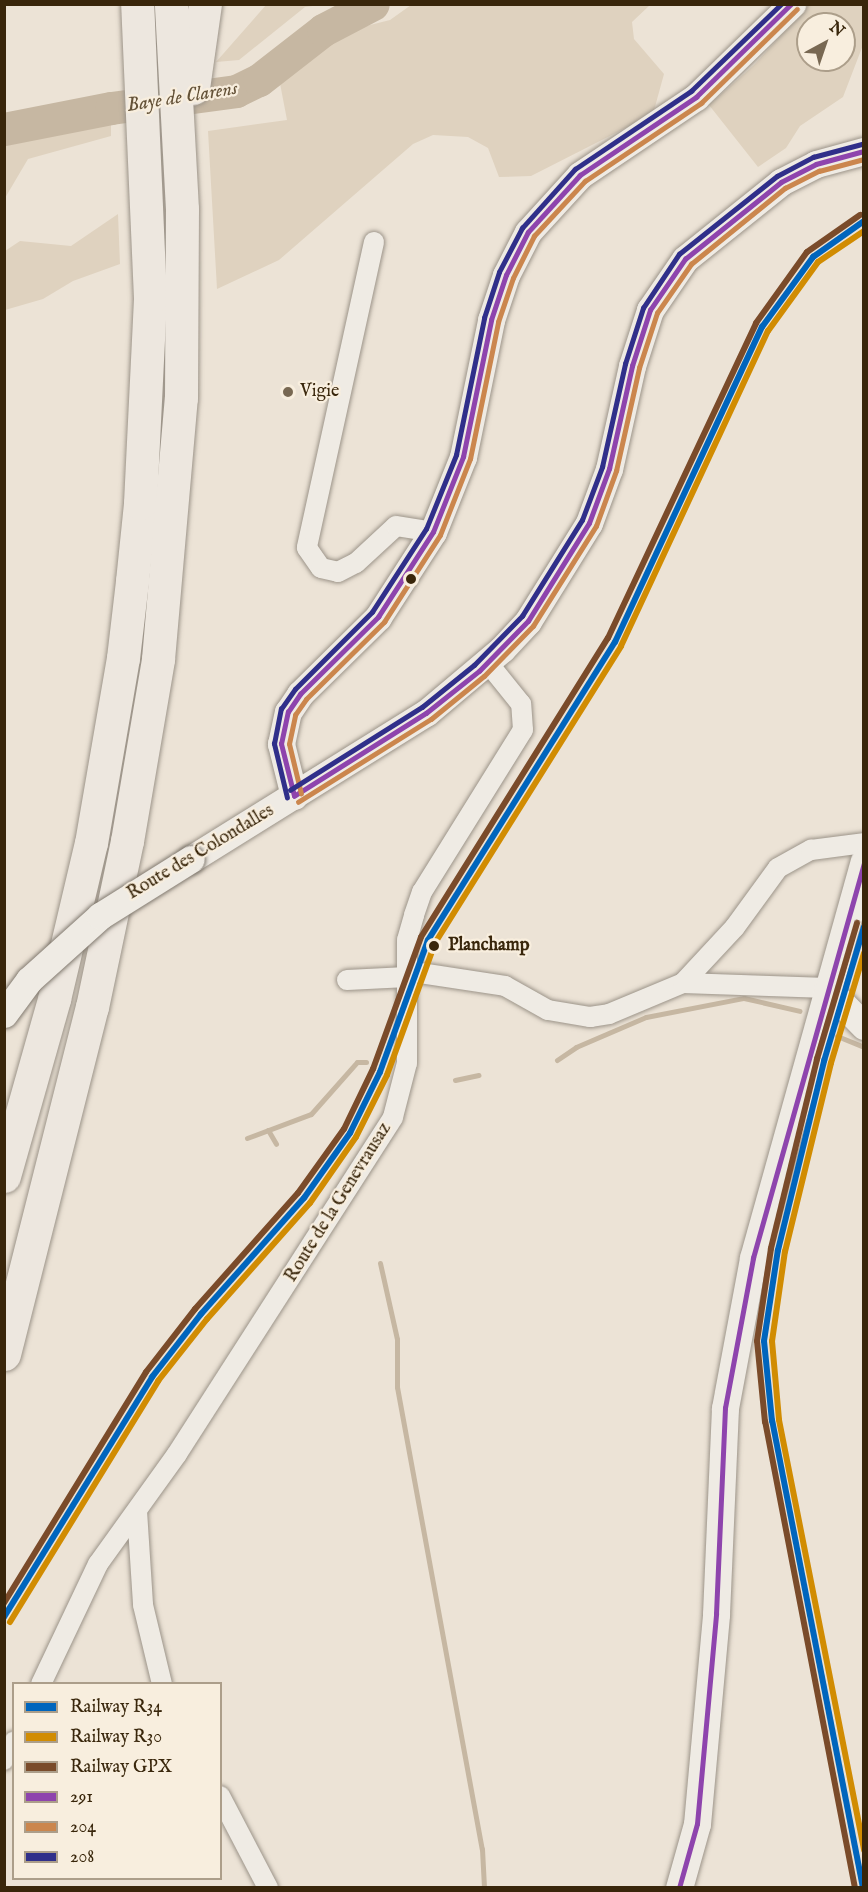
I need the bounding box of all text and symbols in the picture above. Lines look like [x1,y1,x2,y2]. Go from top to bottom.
north arrow [796,12,856,72]
text: N [825,18,848,42]
water label: Baye de Clarens [125,76,239,118]
place label: Vigie [300,381,339,403]
marker: Vigie [281,385,295,399]
unlabelled marker [405,573,417,585]
street label: Route des Colondalles [124,801,278,905]
place label: Planchamp [448,935,529,957]
marker: Planchamp [425,937,443,955]
street label: Route de la Genevrausaz [281,1119,397,1287]
legend [12,1682,222,1880]
text: Railway R34 [70,1696,162,1719]
text: Railway R30 [70,1726,162,1749]
text: Railway GPX [70,1756,172,1779]
text: 291 [70,1786,93,1809]
text: 204 [70,1816,96,1839]
text: 208 [70,1846,94,1869]

